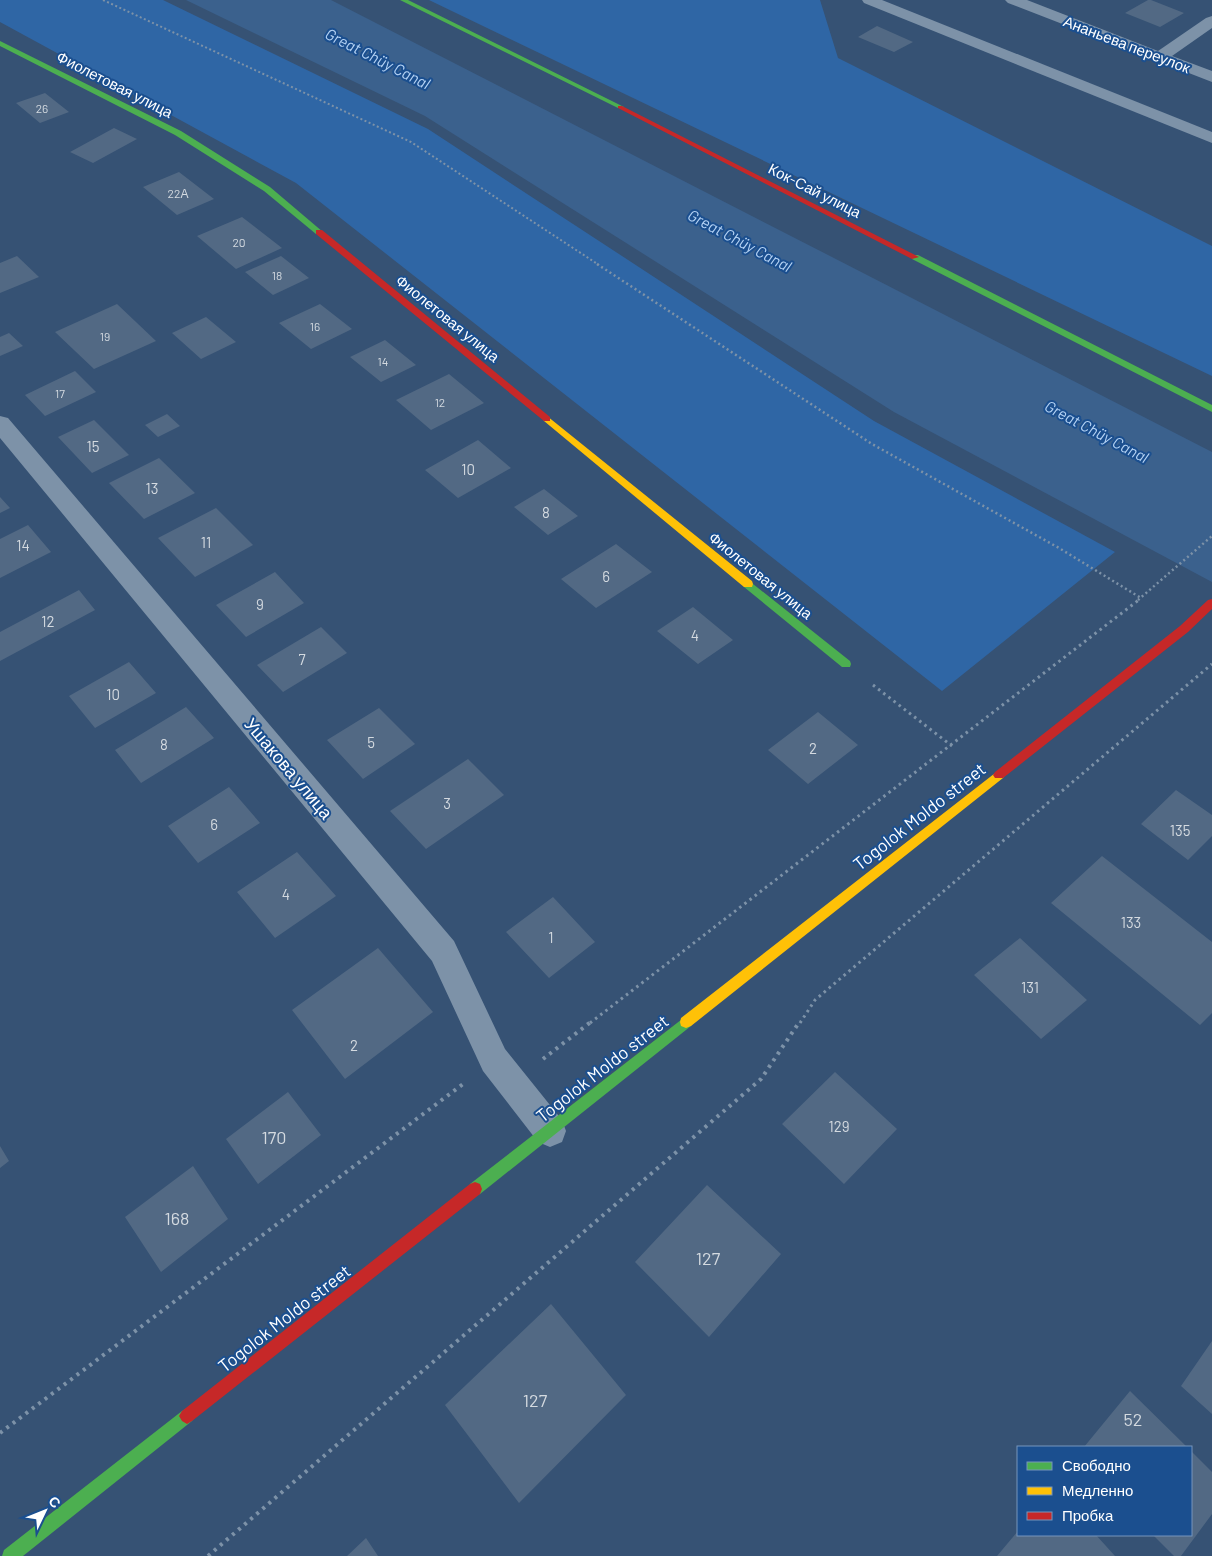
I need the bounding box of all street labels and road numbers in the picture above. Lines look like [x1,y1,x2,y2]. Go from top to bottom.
street label: Ананьева переулок [1061,12,1193,77]
street label: Фиолетовая улица [54,47,177,121]
street label: Кок-Сай улица [766,159,865,221]
street label: Фиолетовая улица [393,271,504,366]
street label: Фиолетовая улица [706,528,817,623]
street label: Ушакова улица [240,713,338,824]
street label: Togolok Moldo street [848,757,990,875]
street label: Togolok Moldo street [531,1009,673,1127]
street label: Togolok Moldo street [213,1259,355,1377]

